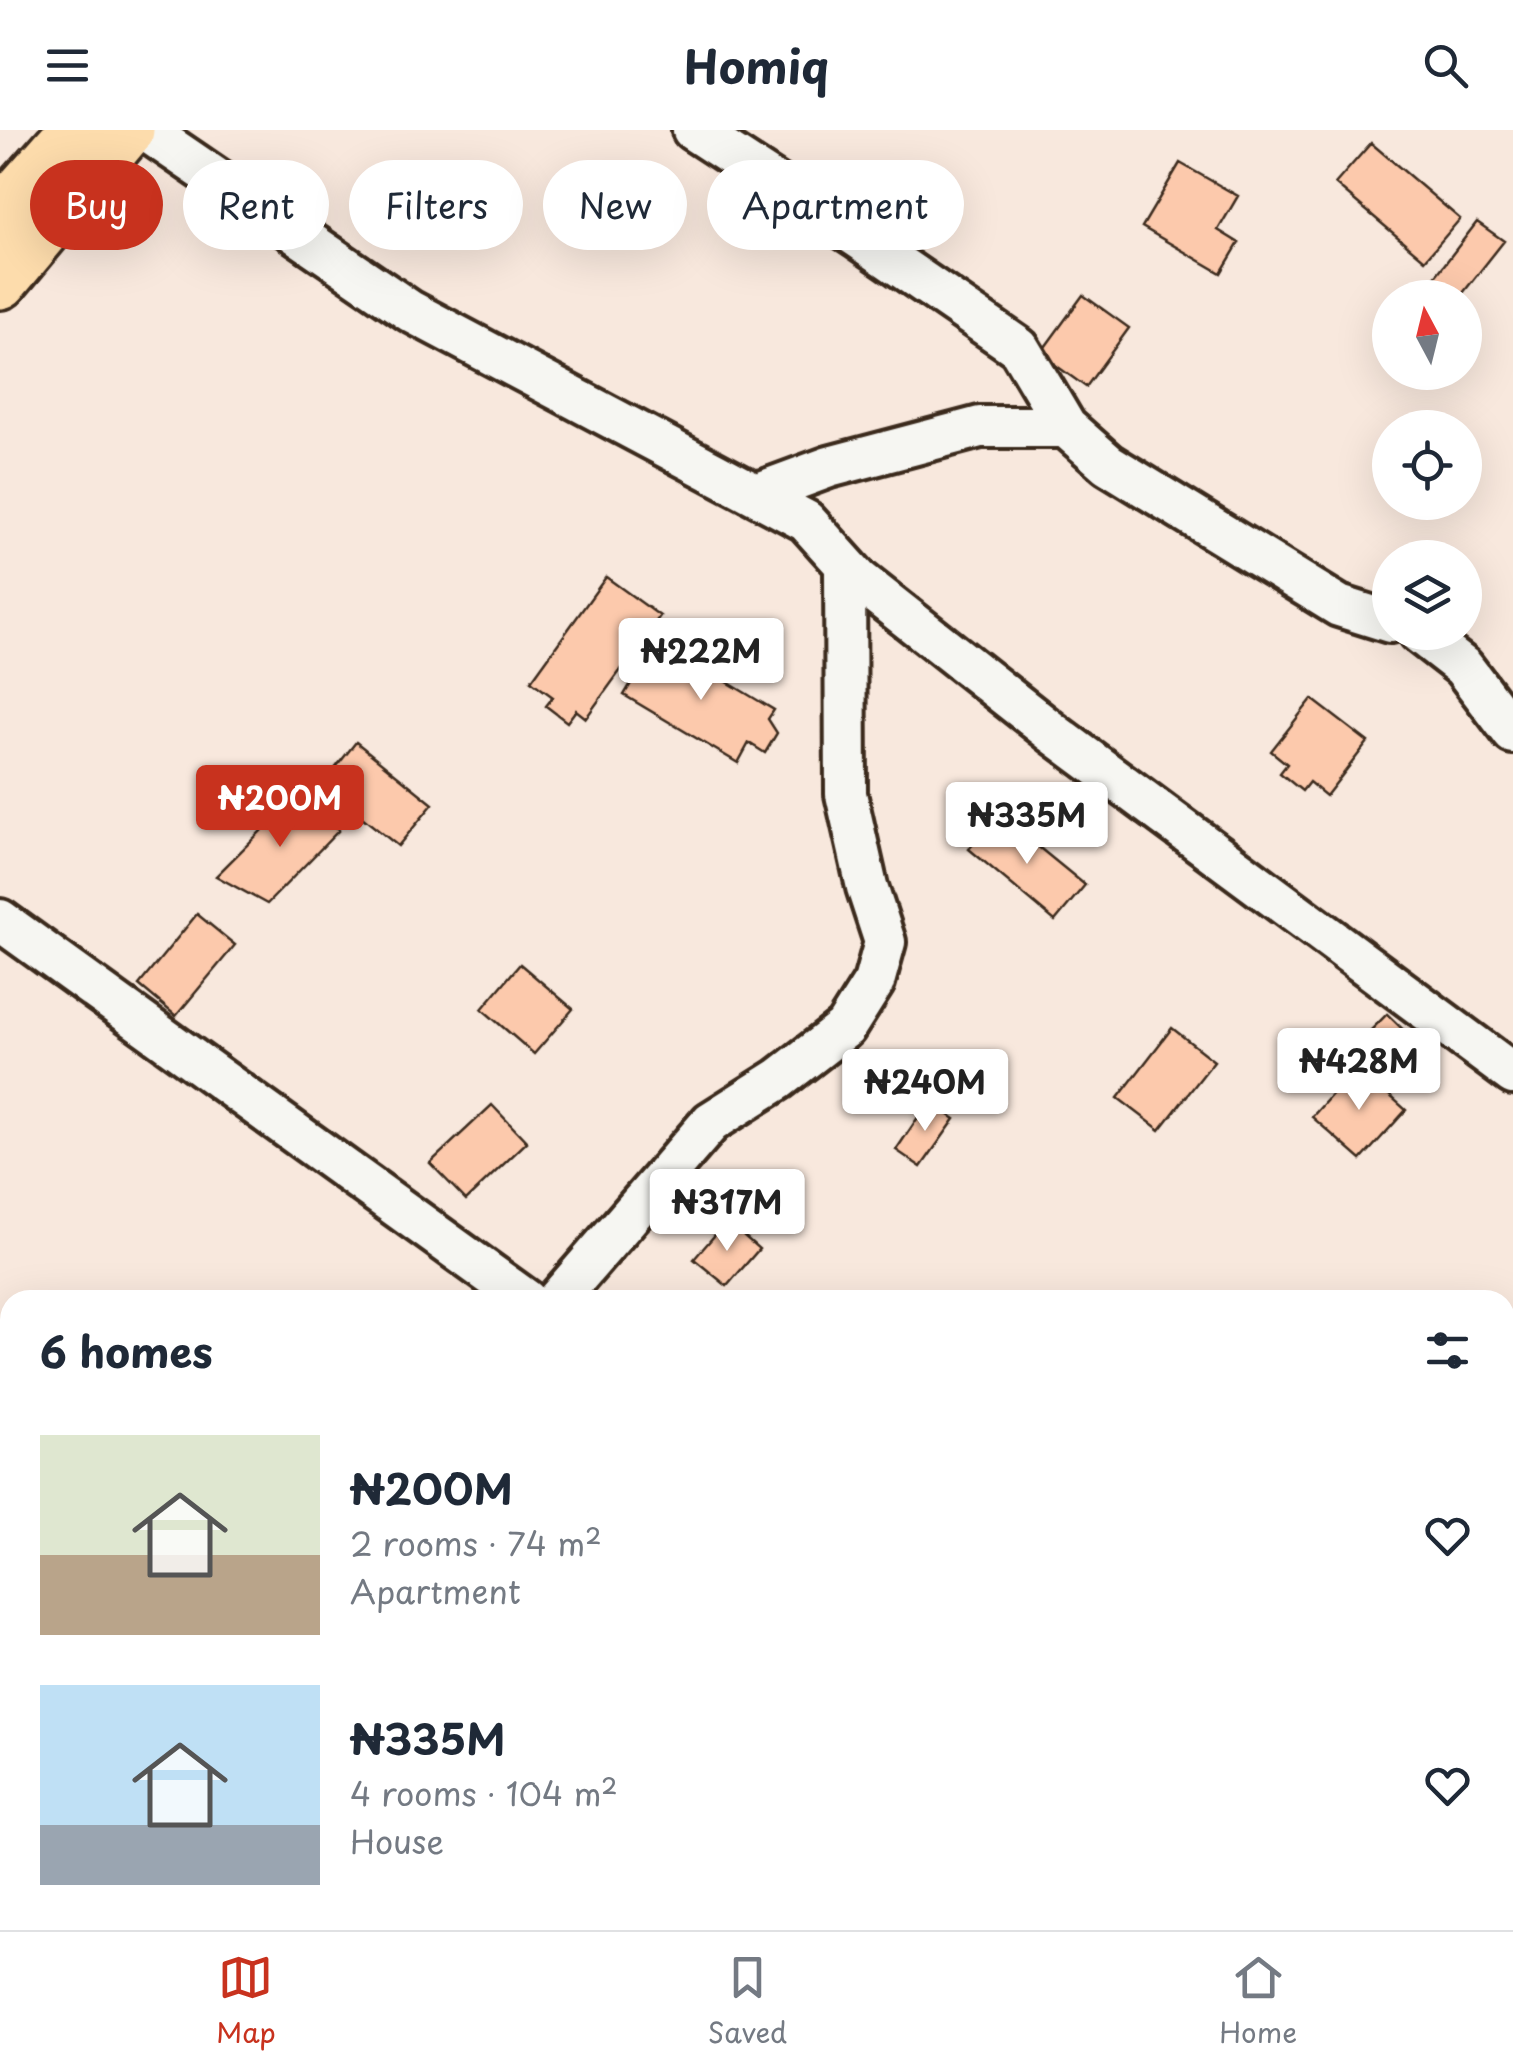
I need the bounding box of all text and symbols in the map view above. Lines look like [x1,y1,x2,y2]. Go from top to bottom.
text: Homiq [684,31,829,99]
icon: menu [40,38,95,93]
icon: search [1418,38,1473,93]
chip: Buy [30,160,163,250]
chip: Rent [183,160,329,250]
chip: Filters [349,160,523,250]
chip: New [543,160,687,250]
chip: Apartment [707,160,964,250]
north arrow [1372,280,1482,390]
map controls [1372,280,1482,650]
button: locate [1372,410,1482,520]
button: layers [1372,540,1482,650]
pin: ₦222M [631,618,771,703]
text: ₦222M [641,626,761,674]
pin: ₦200M [210,765,350,850]
text: ₦200M [218,773,342,821]
pin: ₦335M [957,782,1097,867]
text: ₦335M [968,790,1086,838]
pin: ₦428M [1289,1028,1429,1113]
text: ₦428M [1299,1036,1419,1084]
pin: ₦240M [855,1049,995,1134]
text: ₦240M [864,1057,986,1105]
pin: ₦317M [657,1169,797,1254]
text: ₦317M [672,1177,782,1225]
text: 6 homes [40,1319,213,1382]
icon: filters [1420,1323,1475,1378]
text: ₦200M [350,1456,513,1519]
icon: home [120,1475,240,1595]
icon: heart [1420,1508,1475,1563]
text: 2 rooms · 74 m² [350,1519,602,1567]
text: Apartment [350,1567,521,1615]
text: ₦335M [350,1706,505,1769]
icon: home [120,1725,240,1845]
icon: heart [1420,1758,1475,1813]
text: 4 rooms · 104 m² [350,1769,618,1817]
text: House [350,1817,444,1865]
tab: Map [216,1950,276,2053]
tab: Saved [708,1950,787,2053]
tab: Home [1219,1950,1297,2053]

